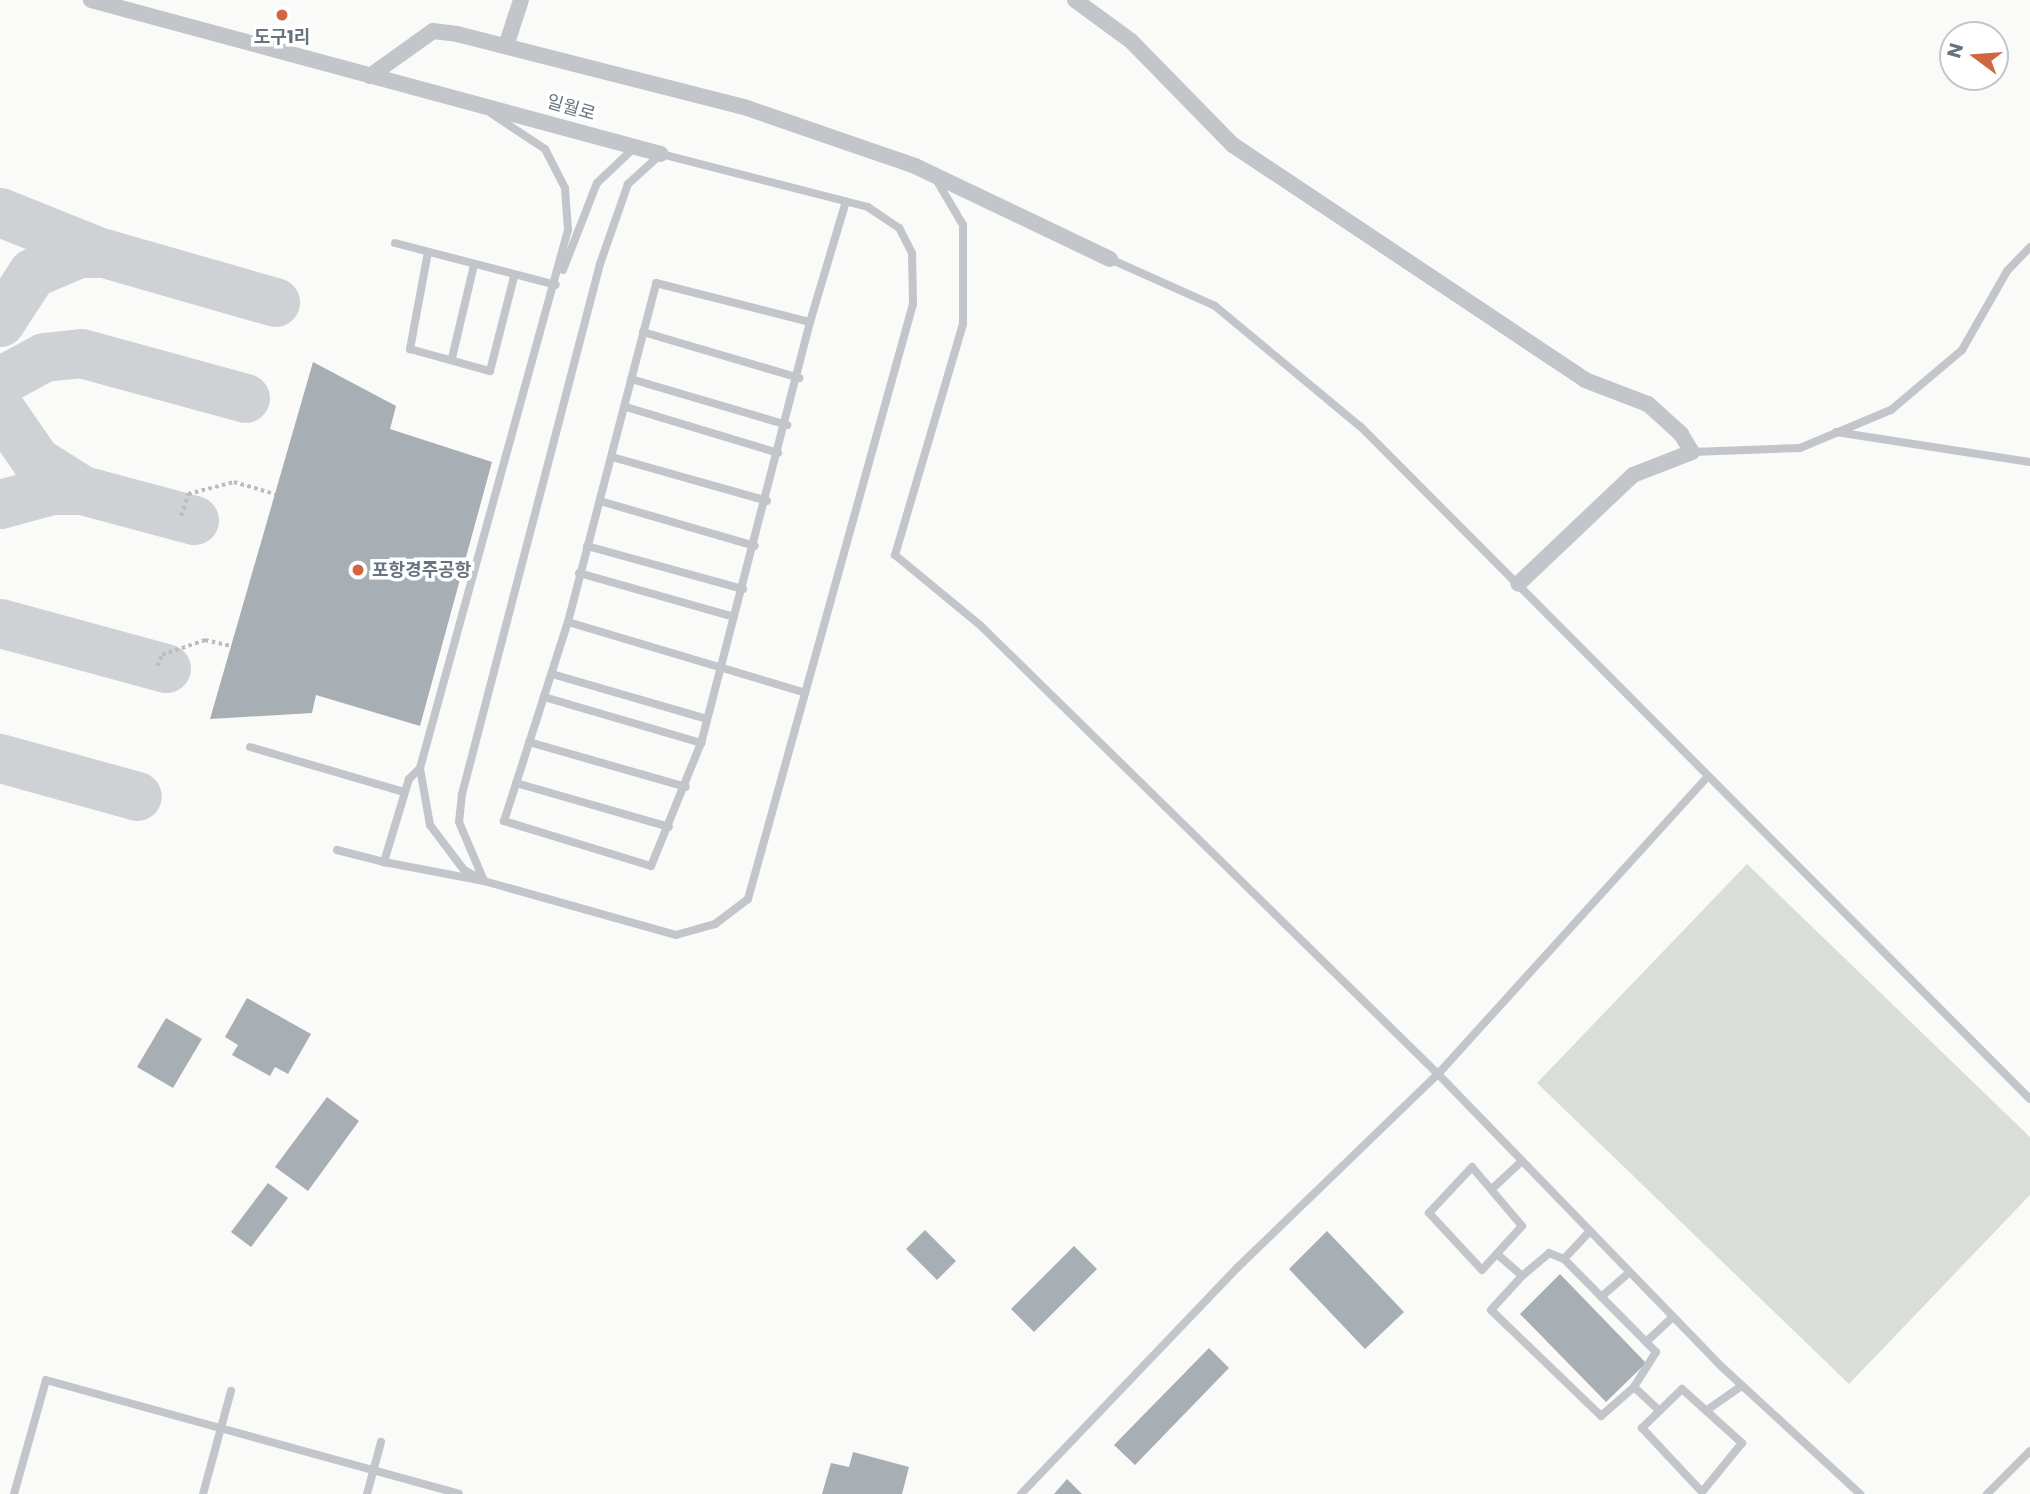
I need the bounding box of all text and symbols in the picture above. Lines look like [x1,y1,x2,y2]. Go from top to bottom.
marker: 도구1리 [274,7,290,23]
north arrow [1939,21,2009,91]
place label: 도구1리 [254,26,310,48]
text: N [1940,40,1970,61]
street label: 일월로 [544,91,598,125]
place label: 포항경주공항 [372,559,471,581]
marker: 포항경주공항 [350,562,366,578]

